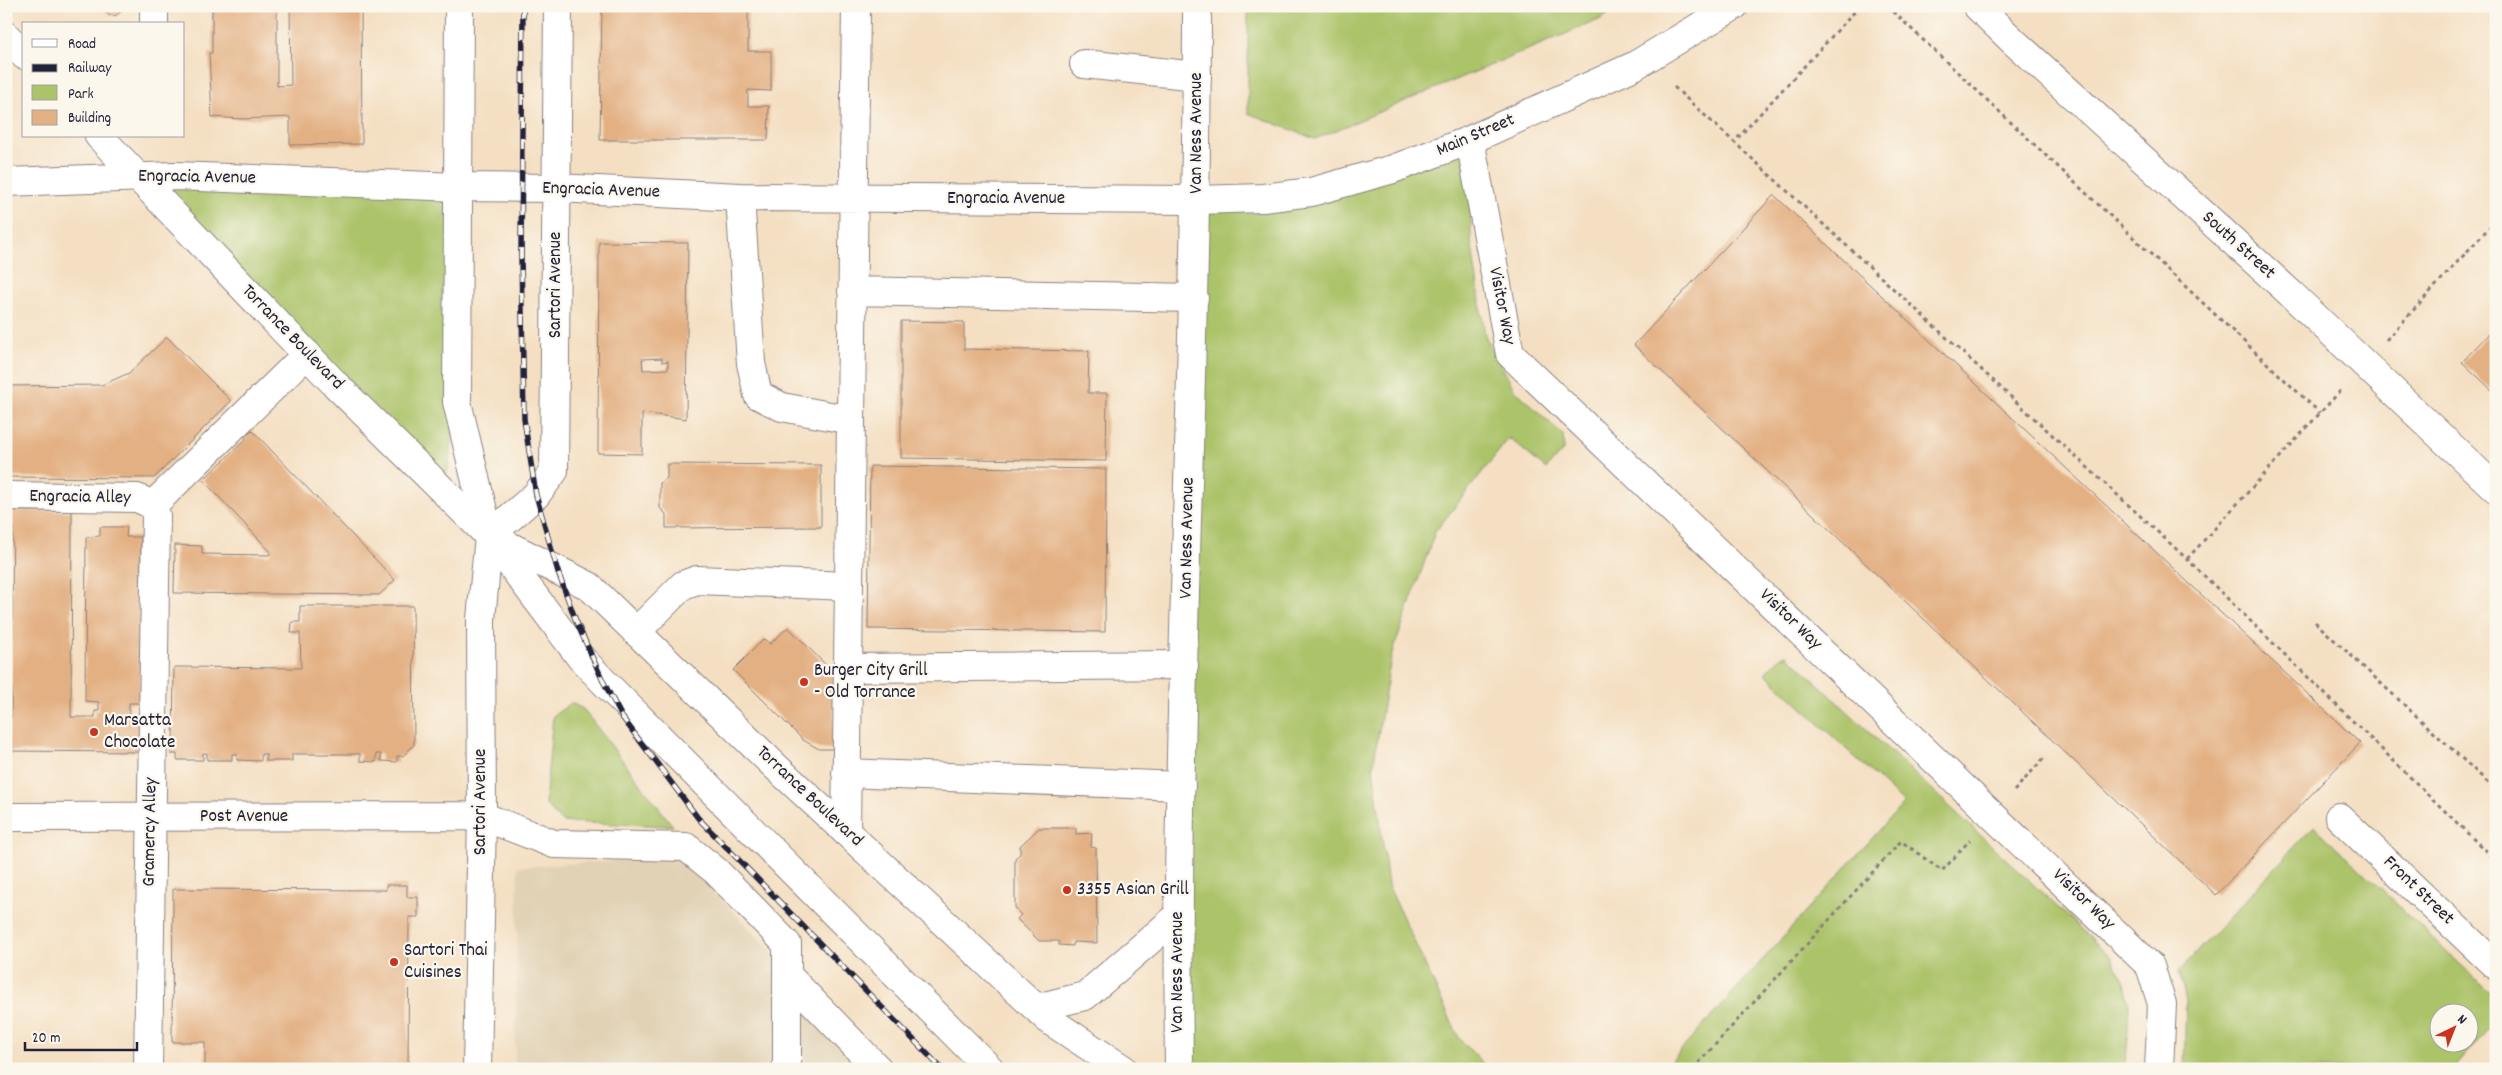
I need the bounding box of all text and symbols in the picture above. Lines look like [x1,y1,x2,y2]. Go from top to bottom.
legend [22,22,185,138]
text: Road [68,34,96,56]
text: Railway [68,58,112,80]
street label: Van Ness Avenue [1184,72,1211,194]
text: Park [68,84,94,106]
street label: Main Street [1433,107,1519,165]
text: Building [68,108,111,130]
street label: Engracia Avenue [138,163,256,193]
street label: Engracia Avenue [542,175,660,207]
street label: Engracia Avenue [947,186,1065,213]
street label: South Street [2195,205,2281,287]
street label: Sartori Avenue [543,232,570,338]
street label: Visitor Way [1480,265,1522,347]
street label: Torrance Boulevard [234,279,350,397]
street label: Van Ness Avenue [1173,477,1203,599]
street label: Engracia Alley [29,484,131,512]
street label: Visitor Way [1752,583,1828,657]
place label: Burger City Grill - Old Torrance [814,658,928,707]
marker: Burger City Grill - Old Torrance [798,676,810,688]
place label: Marsatta Chocolate [104,708,175,757]
marker: Marsatta Chocolate [88,726,100,738]
street label: Torrance Boulevard [749,740,869,854]
street label: Sartori Avenue [468,749,495,855]
street label: Gramercy Alley [137,777,165,887]
street label: Post Avenue [200,804,288,831]
street label: Front Street [2376,850,2460,932]
street label: Visitor Way [2045,863,2121,937]
place label: 3355 Asian Grill [1077,877,1189,904]
marker: 3355 Asian Grill [1061,884,1073,896]
street label: Van Ness Avenue [1165,911,1192,1033]
place label: Sartori Thai Cuisines [404,938,488,987]
marker: Sartori Thai Cuisines [388,956,400,968]
north arrow [2430,1002,2480,1052]
text: N [2452,1010,2471,1030]
scale bar [25,1020,138,1052]
text: 20 m [32,1028,60,1050]

